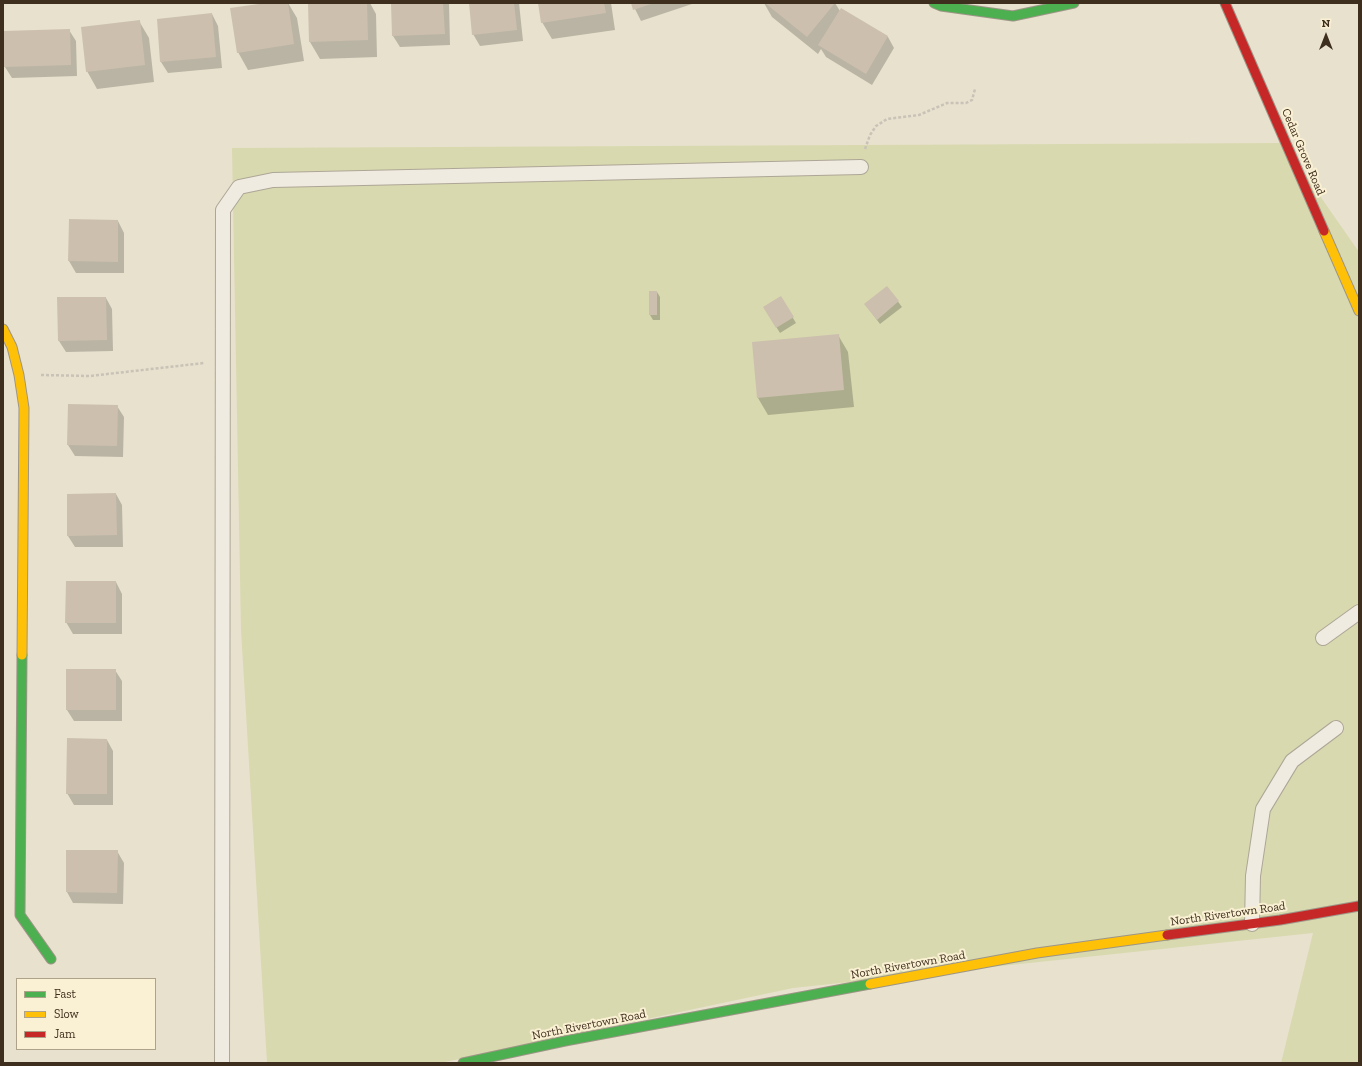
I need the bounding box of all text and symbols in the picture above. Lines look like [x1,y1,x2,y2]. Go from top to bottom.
north arrow [1306,16,1346,56]
text: N [1322,17,1330,30]
street label: Cedar Grove Road [1278,106,1328,198]
street label: North Rivertown Road [1170,899,1286,929]
street label: North Rivertown Road [850,948,966,982]
legend [16,978,156,1050]
text: Fast [54,987,76,1001]
text: Slow [54,1007,79,1021]
street label: North Rivertown Road [531,1007,647,1043]
text: Jam [54,1027,75,1041]

